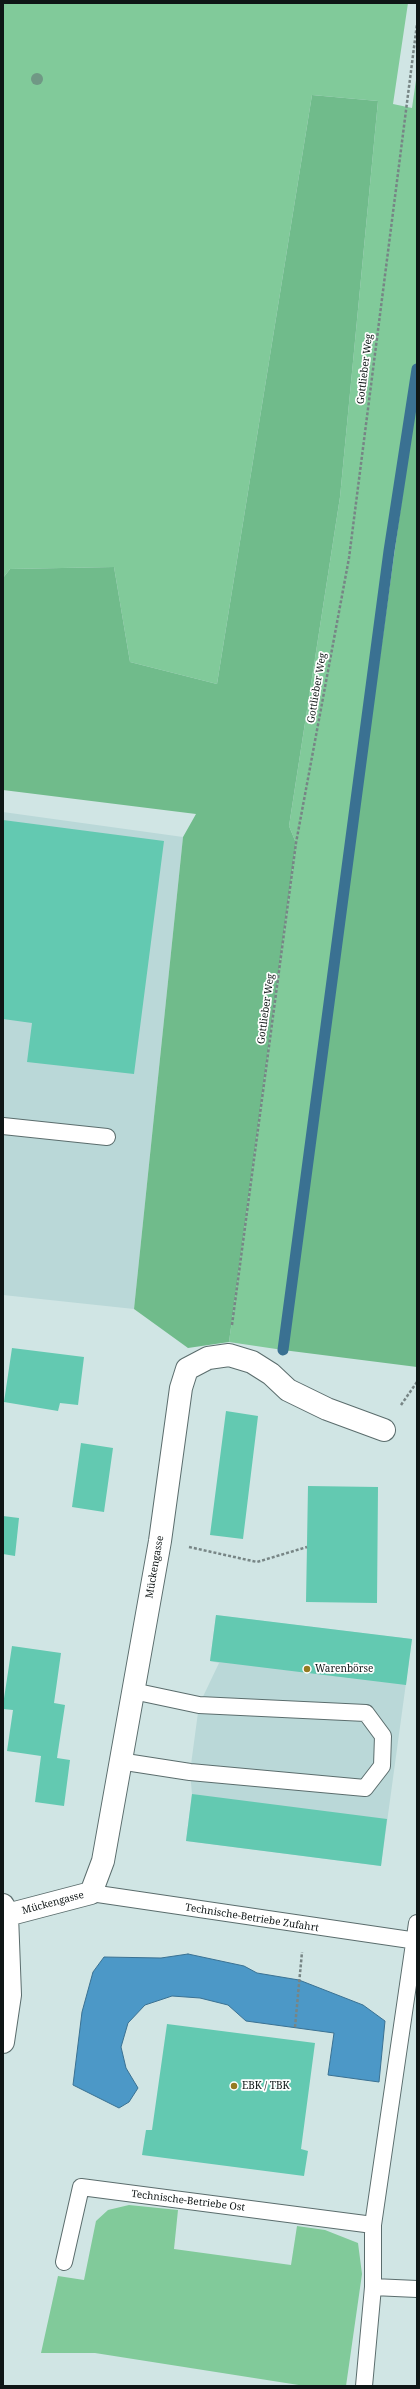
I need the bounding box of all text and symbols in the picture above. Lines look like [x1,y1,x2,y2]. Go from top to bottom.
street label: Gottlieber Weg [355,333,375,405]
street label: Gottlieber Weg [305,652,329,724]
street label: Gottlieber Weg [255,973,277,1045]
street label: Mückengasse [144,1535,166,1599]
place label: Warenbörse [315,1663,373,1675]
marker: Warenbörse [302,1664,312,1674]
street label: Mückengasse [21,1889,85,1917]
street label: Technische-Betriebe Zufahrt [184,1902,320,1934]
place label: EBK / TBK [242,2080,290,2092]
marker: EBK / TBK [229,2081,239,2091]
street label: Technische-Betriebe Ost [131,2188,245,2214]

